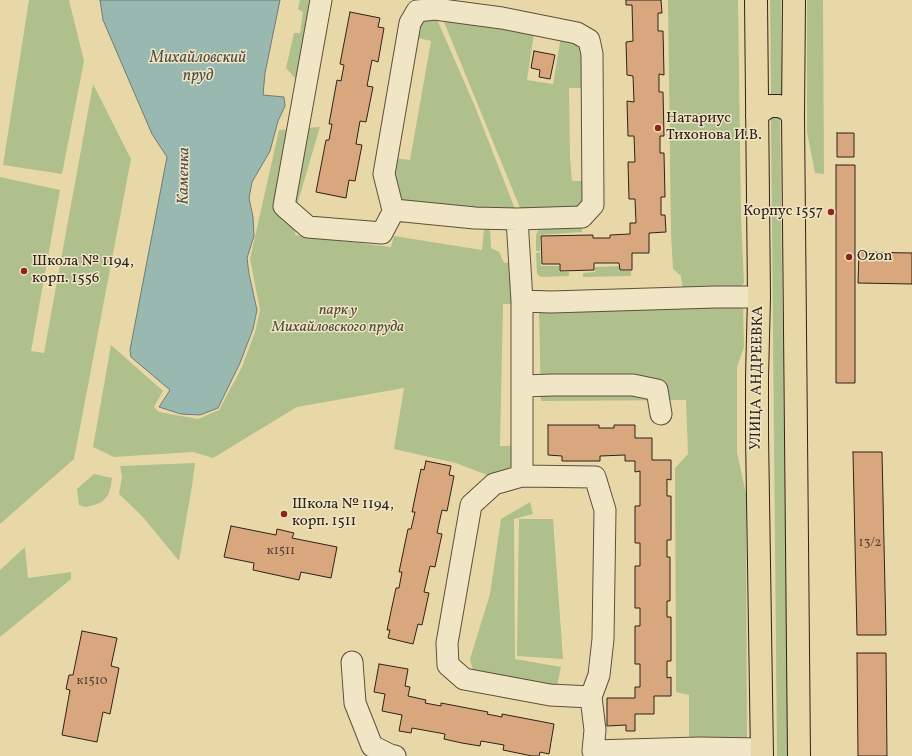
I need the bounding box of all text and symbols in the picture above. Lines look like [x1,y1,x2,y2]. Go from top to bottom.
water label: Михайловский пруд [150,49,246,87]
place label: Натариус Тихонова И.В. [666,110,762,145]
marker: Натариус Тихонова И.В. [653,123,663,133]
water label: Каменка [175,147,195,205]
place label: Корпус 1557 [743,203,823,221]
marker: Корпус 1557 [826,207,836,217]
place label: Ozon [857,248,892,266]
marker: Ozon [844,252,854,262]
place label: Школа № 1194, корп. 1556 [32,253,134,288]
marker: Школа № 1194, корп. 1556 [19,266,29,276]
park label: парк у Михайловского пруда [272,302,404,337]
street label: УЛИЦА АНДРЕЕВКА [748,306,768,450]
place label: Школа № 1194, корп. 1511 [292,496,394,531]
marker: Школа № 1194, корп. 1511 [279,509,289,519]
house number: 13/2 [859,536,881,552]
house number: к1511 [267,544,295,560]
house number: к1510 [76,674,108,690]

